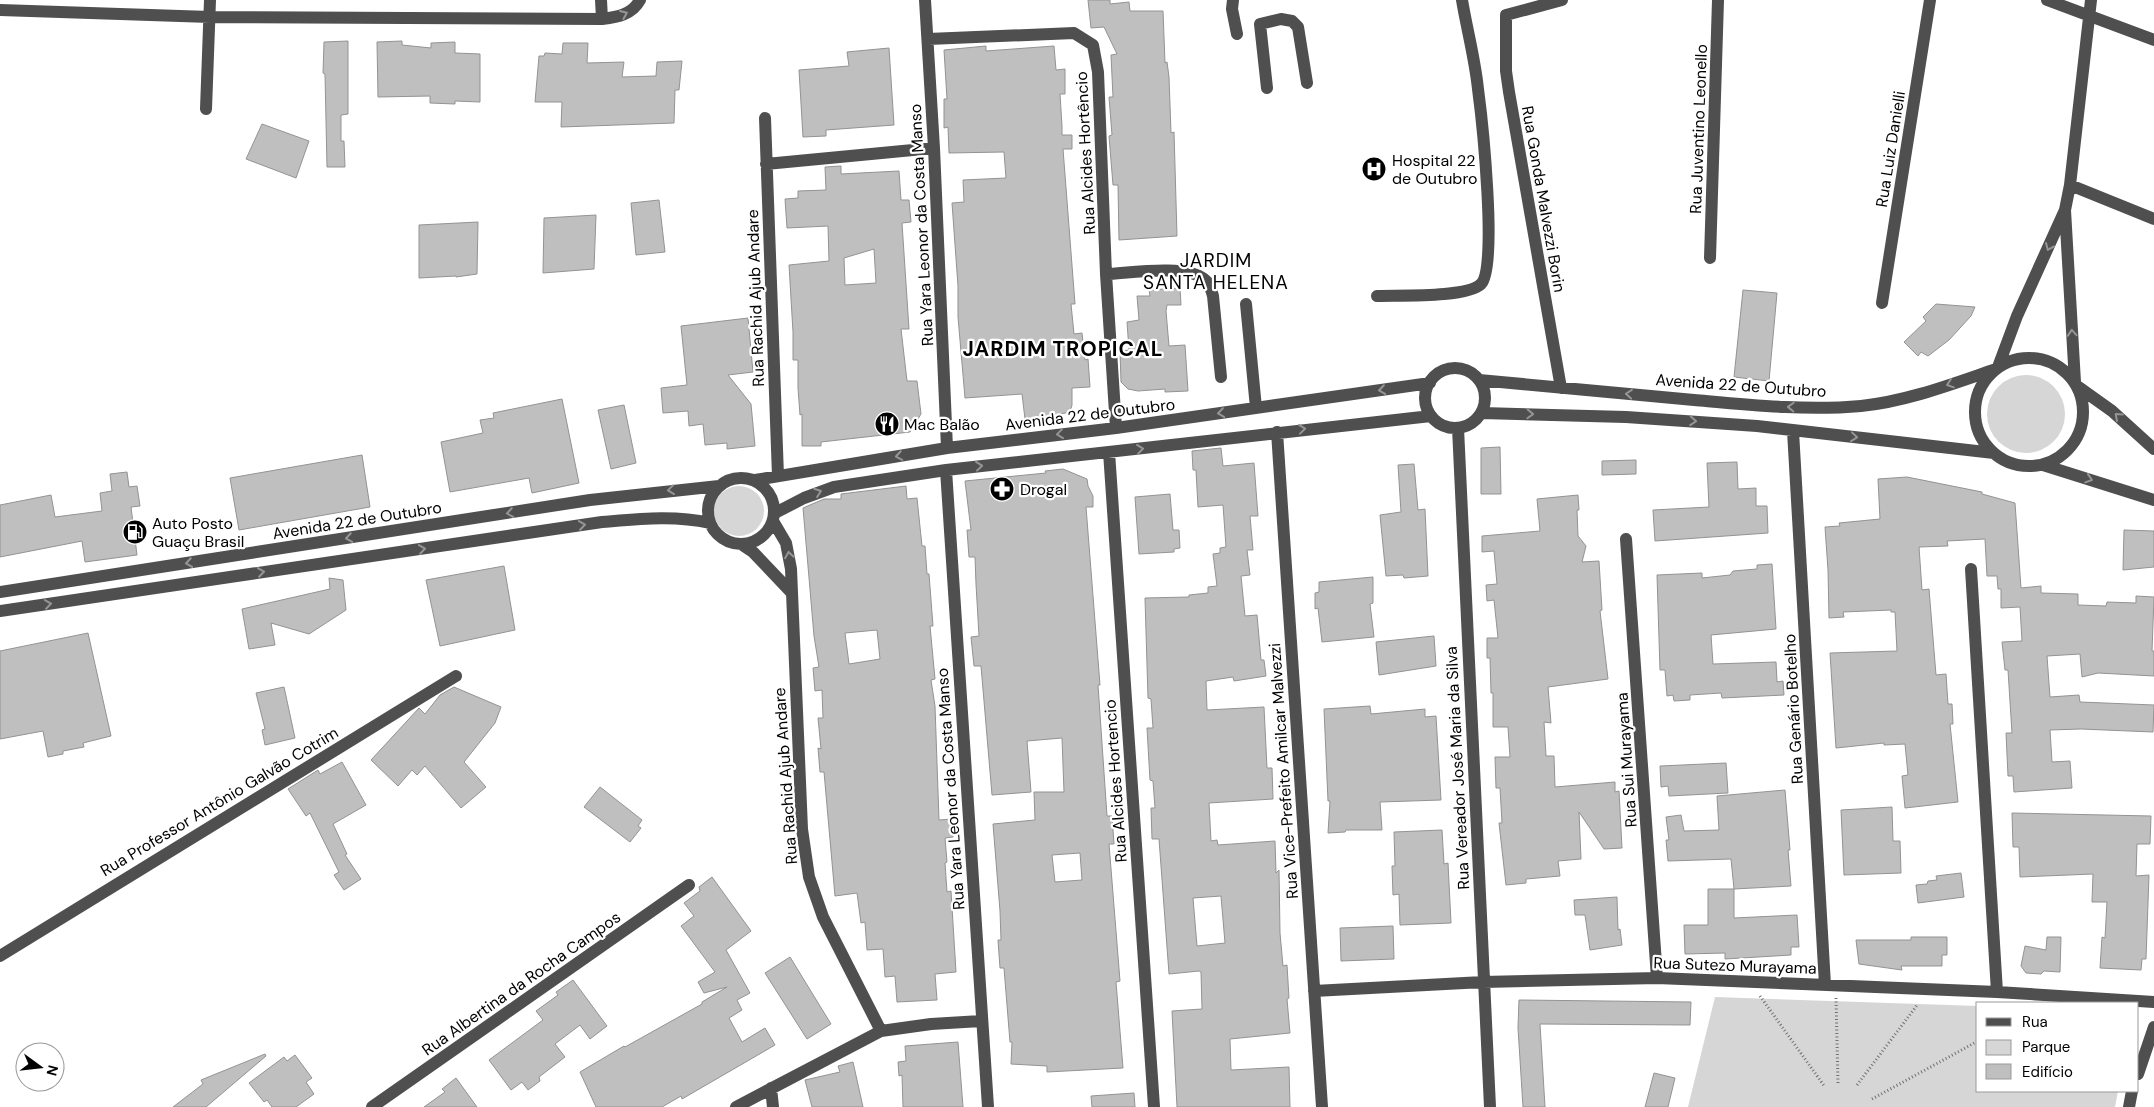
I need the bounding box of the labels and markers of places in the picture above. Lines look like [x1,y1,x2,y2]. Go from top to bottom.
place label: Hospital 22 de Outubro [1392,150,1478,189]
hospital icon: Hospital 22 de Outubro [1361,156,1387,182]
restaurant icon: Mac Balão [874,411,900,437]
place label: Mac Balão [904,414,980,435]
pharmacy icon: Drogal [989,476,1015,502]
place label: Drogal [1020,479,1067,500]
place label: Auto Posto Guaçu Brasil [152,513,244,552]
fuel station icon: Auto Posto Guaçu Brasil [122,519,148,545]

